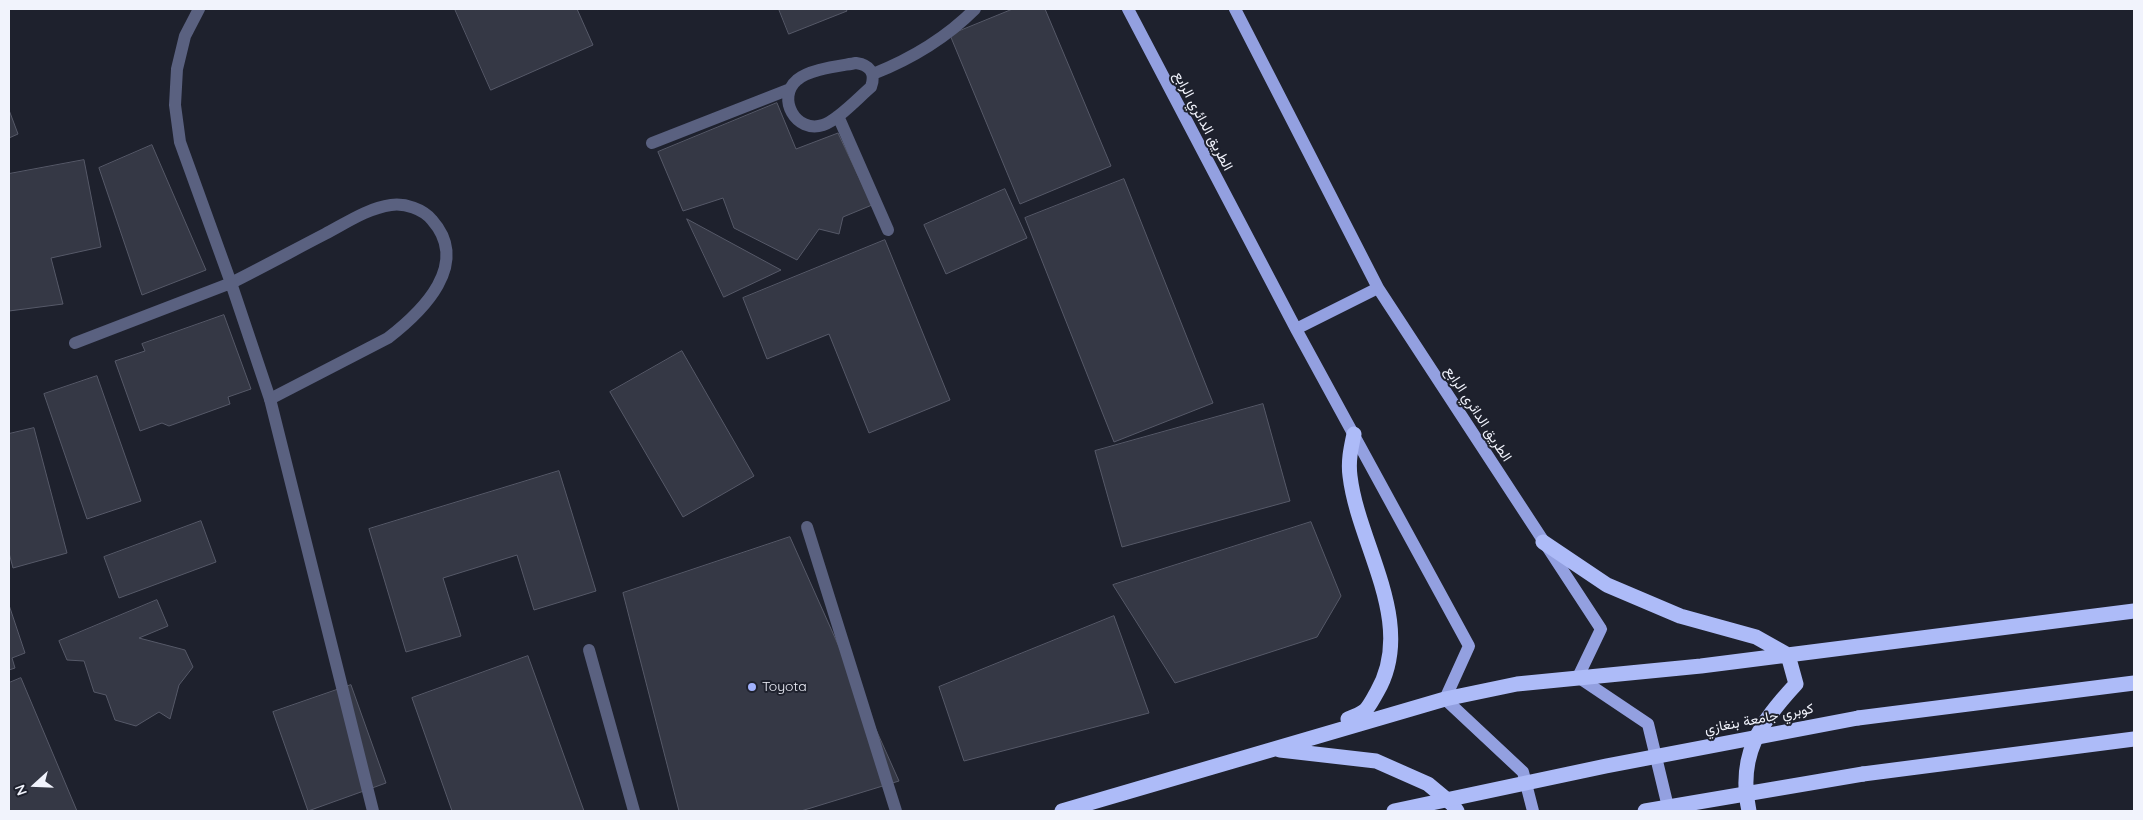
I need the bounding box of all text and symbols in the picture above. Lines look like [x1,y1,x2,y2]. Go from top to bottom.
street label: الطريق الدائري الرابع [1170,68,1236,174]
street label: الطريق الدائري الرابع [1441,363,1515,465]
place label: Toyota [762,679,807,695]
marker: Toyota [746,681,758,693]
street label: كوبري جامعة بنغازي [1703,700,1815,738]
north arrow [10,760,60,810]
text: N [11,782,31,798]

